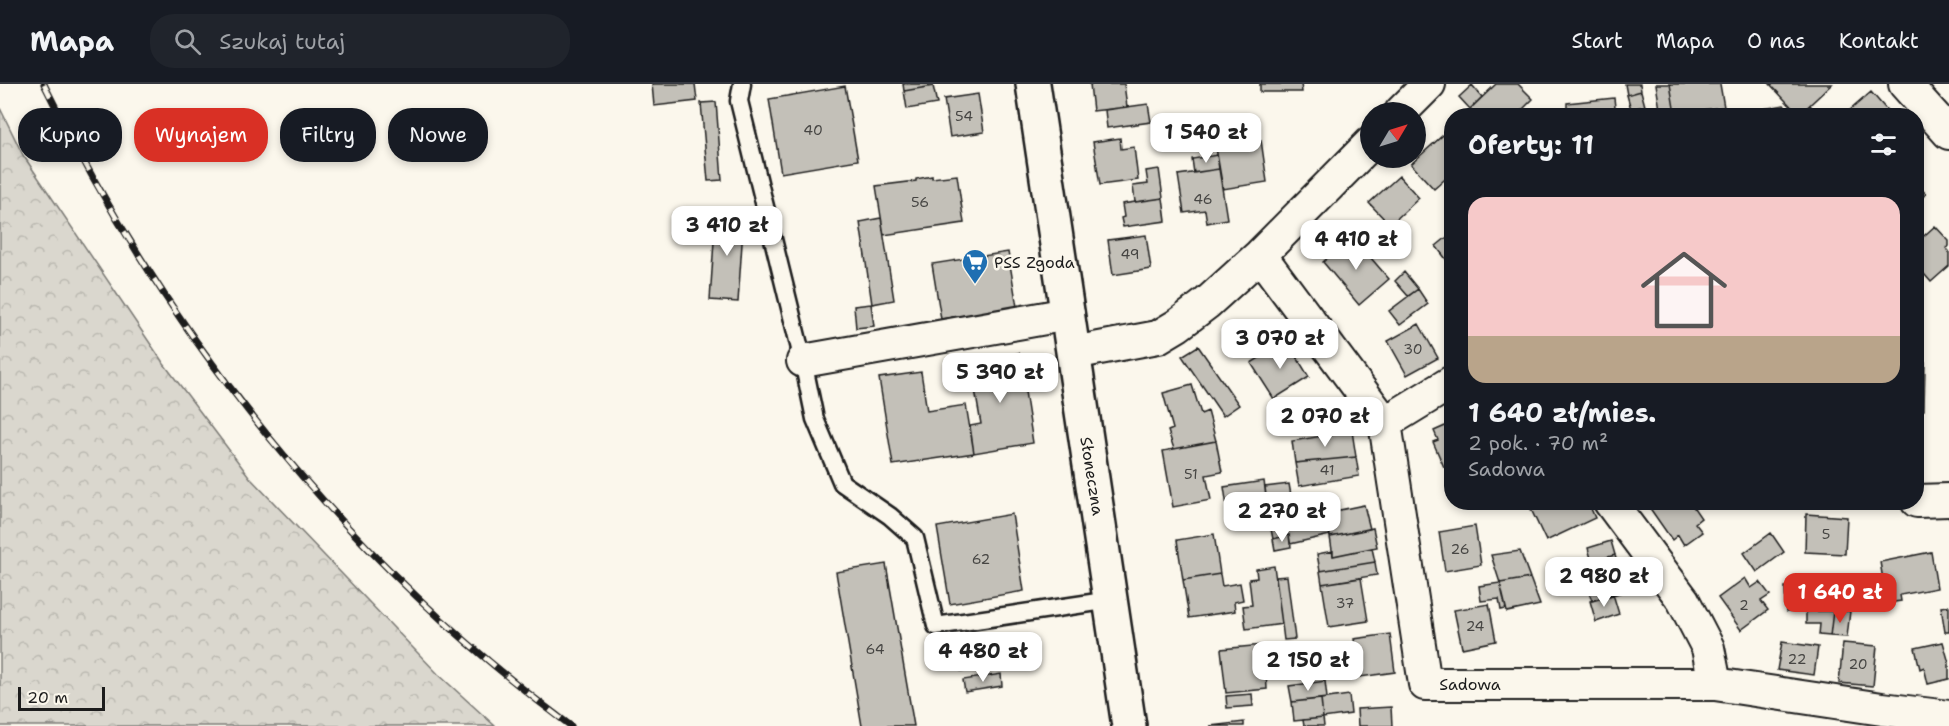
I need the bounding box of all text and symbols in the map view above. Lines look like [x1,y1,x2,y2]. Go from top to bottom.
search box [150,14,570,68]
text: Mapa [30,22,114,60]
icon: search [171,25,204,58]
text: Szukaj tutaj [219,27,345,56]
text: Start [1572,27,1623,55]
text: Mapa [1656,27,1714,55]
text: O nas [1747,27,1806,55]
text: Kontakt [1839,27,1919,55]
north arrow [1360,102,1426,168]
map controls [1360,102,1426,168]
house number: 54 [955,107,973,125]
chip: Kupno [18,108,122,162]
chip: Wynajem [134,108,268,162]
chip: Filtry [280,108,376,162]
chip: Nowe [388,108,488,162]
pin: 1 540 zł [1144,113,1268,164]
text: 1 540 zł [1164,119,1248,145]
house number: 40 [803,121,823,139]
text: Oferty: 11 [1468,127,1594,162]
icon: filters [1867,128,1900,161]
house number: 46 [1193,190,1213,208]
house number: 56 [911,193,929,211]
pin: 3 410 zł [665,206,789,257]
text: 3 410 zł [685,212,769,238]
pin: 4 410 zł [1294,220,1418,271]
text: 4 410 zł [1314,226,1398,252]
icon: home [1630,236,1738,344]
house number: 49 [1121,245,1140,263]
supermarket icon: PSS Zgoda [960,247,990,285]
place label: PSS Zgoda [994,252,1075,273]
pin: 3 070 zł [1218,319,1342,370]
text: 3 070 zł [1235,325,1325,351]
house number: 30 [1403,340,1423,358]
pin: 5 390 zł [938,353,1062,404]
text: 5 390 zł [956,359,1044,385]
text: 1 640 zł/mies. [1468,395,1656,430]
pin: 2 070 zł [1263,397,1387,448]
text: 2 070 zł [1280,403,1370,429]
text: 2 pok. · 70 m² [1468,430,1608,456]
street label: Słoneczna [1075,435,1109,517]
text: Sadowa [1468,456,1545,482]
house number: 41 [1320,461,1334,479]
house number: 51 [1184,465,1198,483]
pin: 2 270 zł [1220,492,1344,543]
text: 2 270 zł [1238,498,1326,524]
house number: 5 [1822,525,1830,543]
house number: 26 [1451,540,1470,558]
house number: 62 [972,550,990,568]
pin: 2 980 zł [1542,557,1666,608]
text: 2 980 zł [1559,563,1649,589]
pin: 1 640 zł [1778,573,1902,624]
text: 1 640 zł [1798,579,1882,605]
house number: 37 [1336,594,1354,612]
house number: 2 [1739,596,1749,614]
house number: 24 [1466,617,1485,635]
pin: 4 480 zł [921,632,1045,683]
text: 4 480 zł [938,638,1028,664]
house number: 64 [865,640,885,658]
pin: 2 150 zł [1246,641,1370,692]
text: 2 150 zł [1266,647,1350,673]
house number: 22 [1788,650,1806,668]
house number: 20 [1848,655,1868,673]
street label: Sadowa [1439,674,1501,695]
scale bar [18,684,105,712]
text: 20 m [27,687,68,708]

